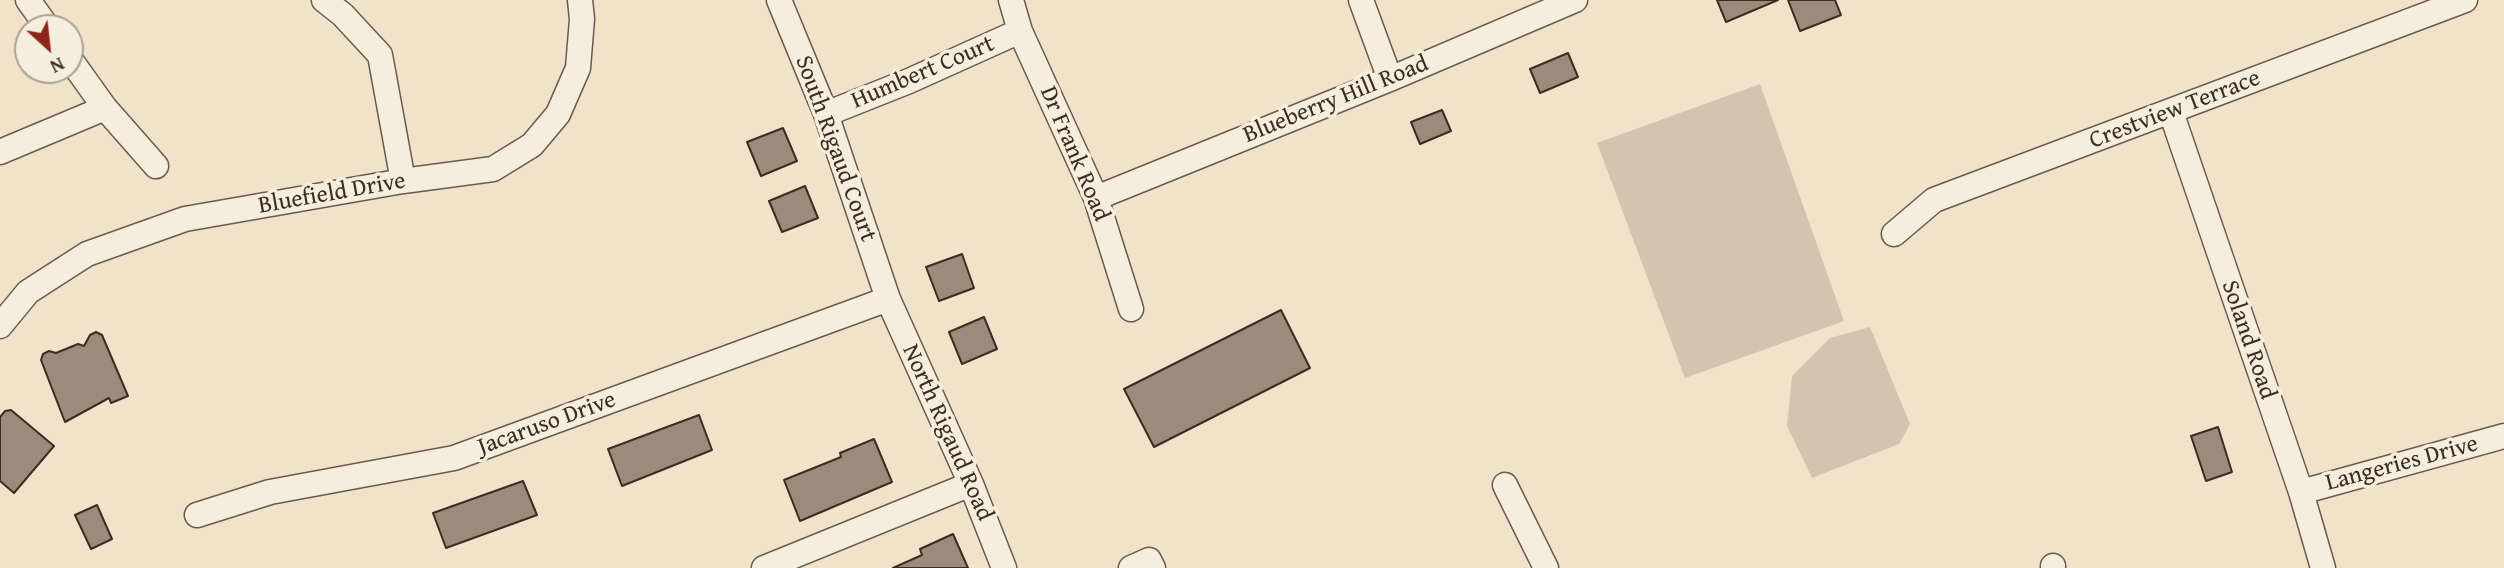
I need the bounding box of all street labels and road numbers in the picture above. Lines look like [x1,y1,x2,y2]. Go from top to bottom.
street label: Humbert Court [847,30,999,116]
street label: Blueberry Hill Road [1239,50,1433,150]
street label: South Rigaud Court [788,52,882,246]
street label: Crestview Terrace [2085,64,2265,156]
street label: Dr Frank Road [1033,82,1115,226]
street label: Bluefield Drive [256,167,408,221]
street label: Soland Road [2214,277,2282,403]
street label: North Rigaud Road [895,340,999,526]
street label: Jacaruso Drive [474,386,620,462]
street label: Langeries Drive [2323,430,2481,498]

